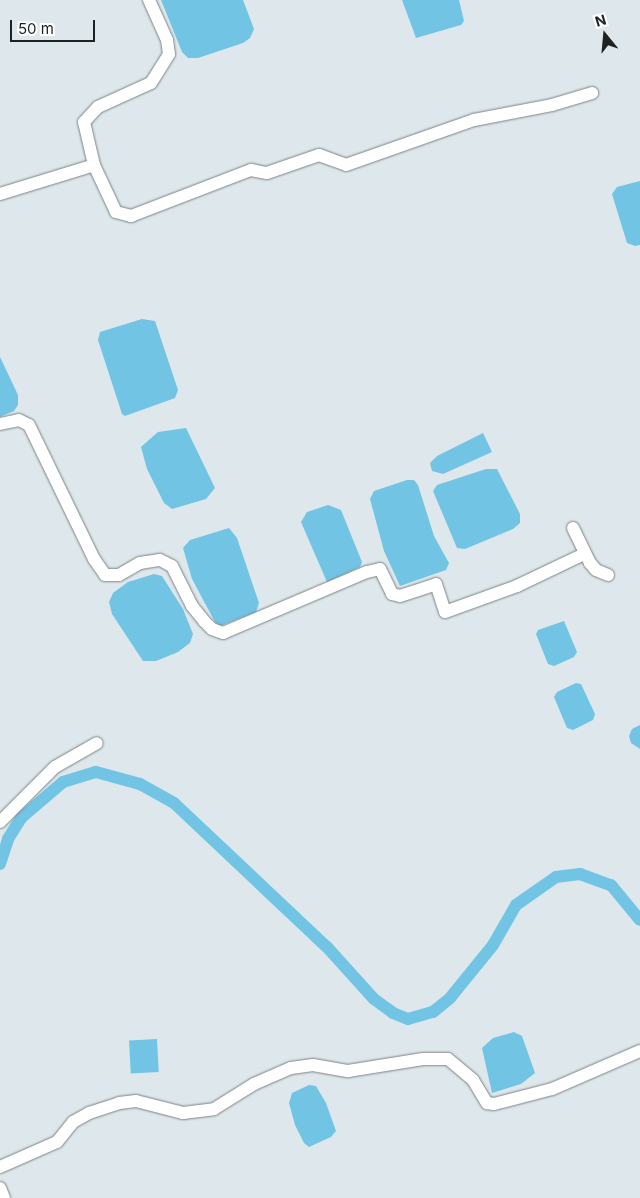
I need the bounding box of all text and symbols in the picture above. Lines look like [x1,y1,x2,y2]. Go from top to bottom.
scale bar [12,10,98,42]
north arrow [580,10,630,60]
text: N [593,10,608,30]
text: 50 m [18,19,54,38]

